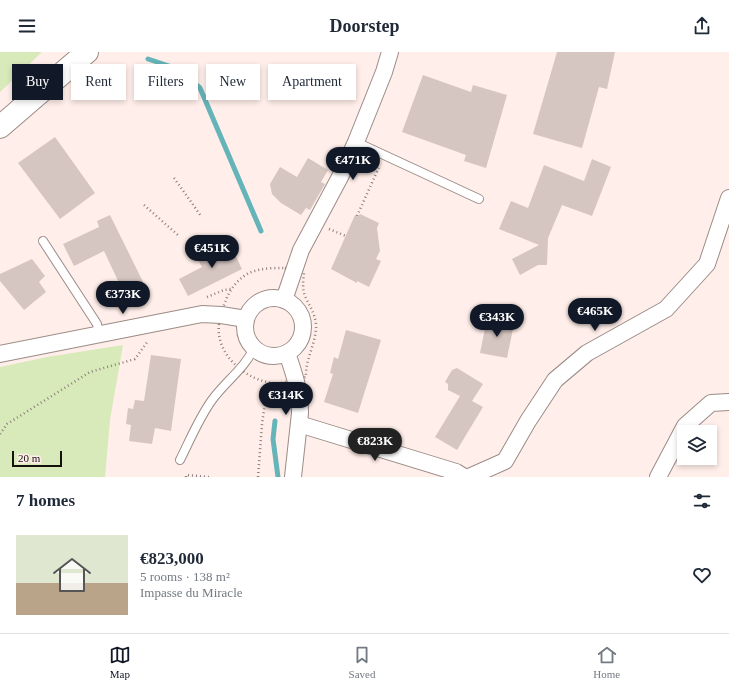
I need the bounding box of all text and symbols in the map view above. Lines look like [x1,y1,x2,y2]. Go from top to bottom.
icon: menu [16,15,38,37]
icon: share [691,15,713,37]
text: Doorstep [330,16,400,36]
chip: Buy [12,64,63,100]
chip: Rent [71,64,126,100]
chip: Filters [134,64,198,100]
chip: New [206,64,260,100]
chip: Apartment [268,64,356,100]
pin: €471K [325,147,381,181]
text: €471K [335,152,371,167]
pin: €451K [184,235,240,269]
text: €451K [194,240,230,255]
pin: €373K [95,281,151,315]
text: €373K [105,286,141,301]
pin: €465K [567,298,623,332]
text: €465K [577,303,613,318]
pin: €343K [469,304,525,338]
text: €343K [479,309,515,324]
pin: €314K [258,382,314,416]
text: €314K [268,387,304,402]
map controls [677,425,717,465]
button: layers [677,425,717,465]
pin: €823K [347,428,403,462]
text: €823K [357,433,393,448]
scale bar [12,449,62,468]
text: 20 m [18,452,40,464]
icon: filters [691,490,713,512]
text: 7 homes [16,491,75,510]
text: €823,000 [140,549,204,568]
icon: home [48,551,96,599]
icon: heart [691,564,713,586]
text: 5 rooms · 138 m² [140,569,230,584]
text: Impasse du Miracle [140,585,243,600]
tab: Map [109,644,131,680]
tab: Saved [349,644,375,680]
tab: Home [593,644,620,680]

